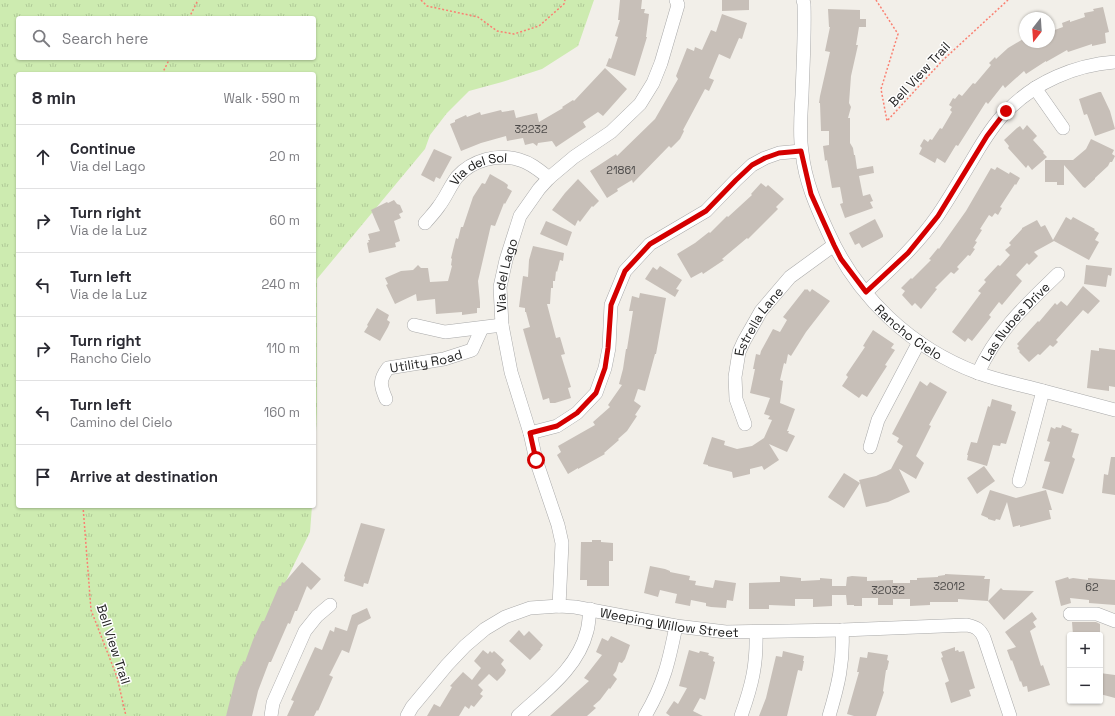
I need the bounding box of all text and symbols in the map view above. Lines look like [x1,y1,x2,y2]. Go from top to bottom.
north arrow [1019,12,1055,48]
search box [16,16,316,60]
icon: search [30,27,52,49]
text: Search here [62,29,148,48]
street label: Bell View Trail [885,38,954,111]
text: 8 min [32,87,76,109]
text: Walk · 590 m [223,90,300,107]
route end [997,102,1015,120]
house number: 32232 [514,122,548,136]
text: Continue [70,139,136,158]
icon: ahead [32,146,54,168]
text: 20 m [269,148,300,165]
street label: Via del Sol [446,149,508,189]
text: Via del Lago [70,158,145,175]
house number: 21861 [606,163,636,177]
text: Turn right [70,203,141,222]
icon: right [32,210,54,232]
text: 60 m [269,212,300,229]
text: Via de la Luz [70,222,147,239]
street label: Via del Lago [491,236,521,313]
text: Turn left [70,267,132,286]
icon: left [32,274,54,296]
text: 240 m [262,276,300,293]
street label: Las Nubes Drive [978,279,1053,364]
street label: Estrella Lane [730,283,787,357]
text: Via de la Luz [70,286,147,303]
street label: Rancho Cielo [871,301,945,364]
text: Turn right [70,331,141,350]
icon: right [32,338,54,360]
text: 110 m [266,340,300,357]
street label: Utility Road [389,346,464,377]
text: Rancho Cielo [70,350,151,367]
text: Turn left [70,395,132,414]
icon: left [32,402,54,424]
text: 160 m [264,404,300,421]
text: Camino del Cielo [70,414,173,431]
route start [527,451,545,469]
icon: arrive [32,466,54,488]
text: Arrive at destination [70,467,218,486]
house number: 32012 [933,579,965,593]
house number: 62 [1085,580,1099,594]
house number: 32032 [871,583,905,597]
street label: Bell View Trail [93,602,134,686]
street label: Weeping Willow Street [598,604,739,641]
map controls [1067,632,1103,704]
button: + [1067,632,1103,668]
button: − [1067,668,1103,704]

